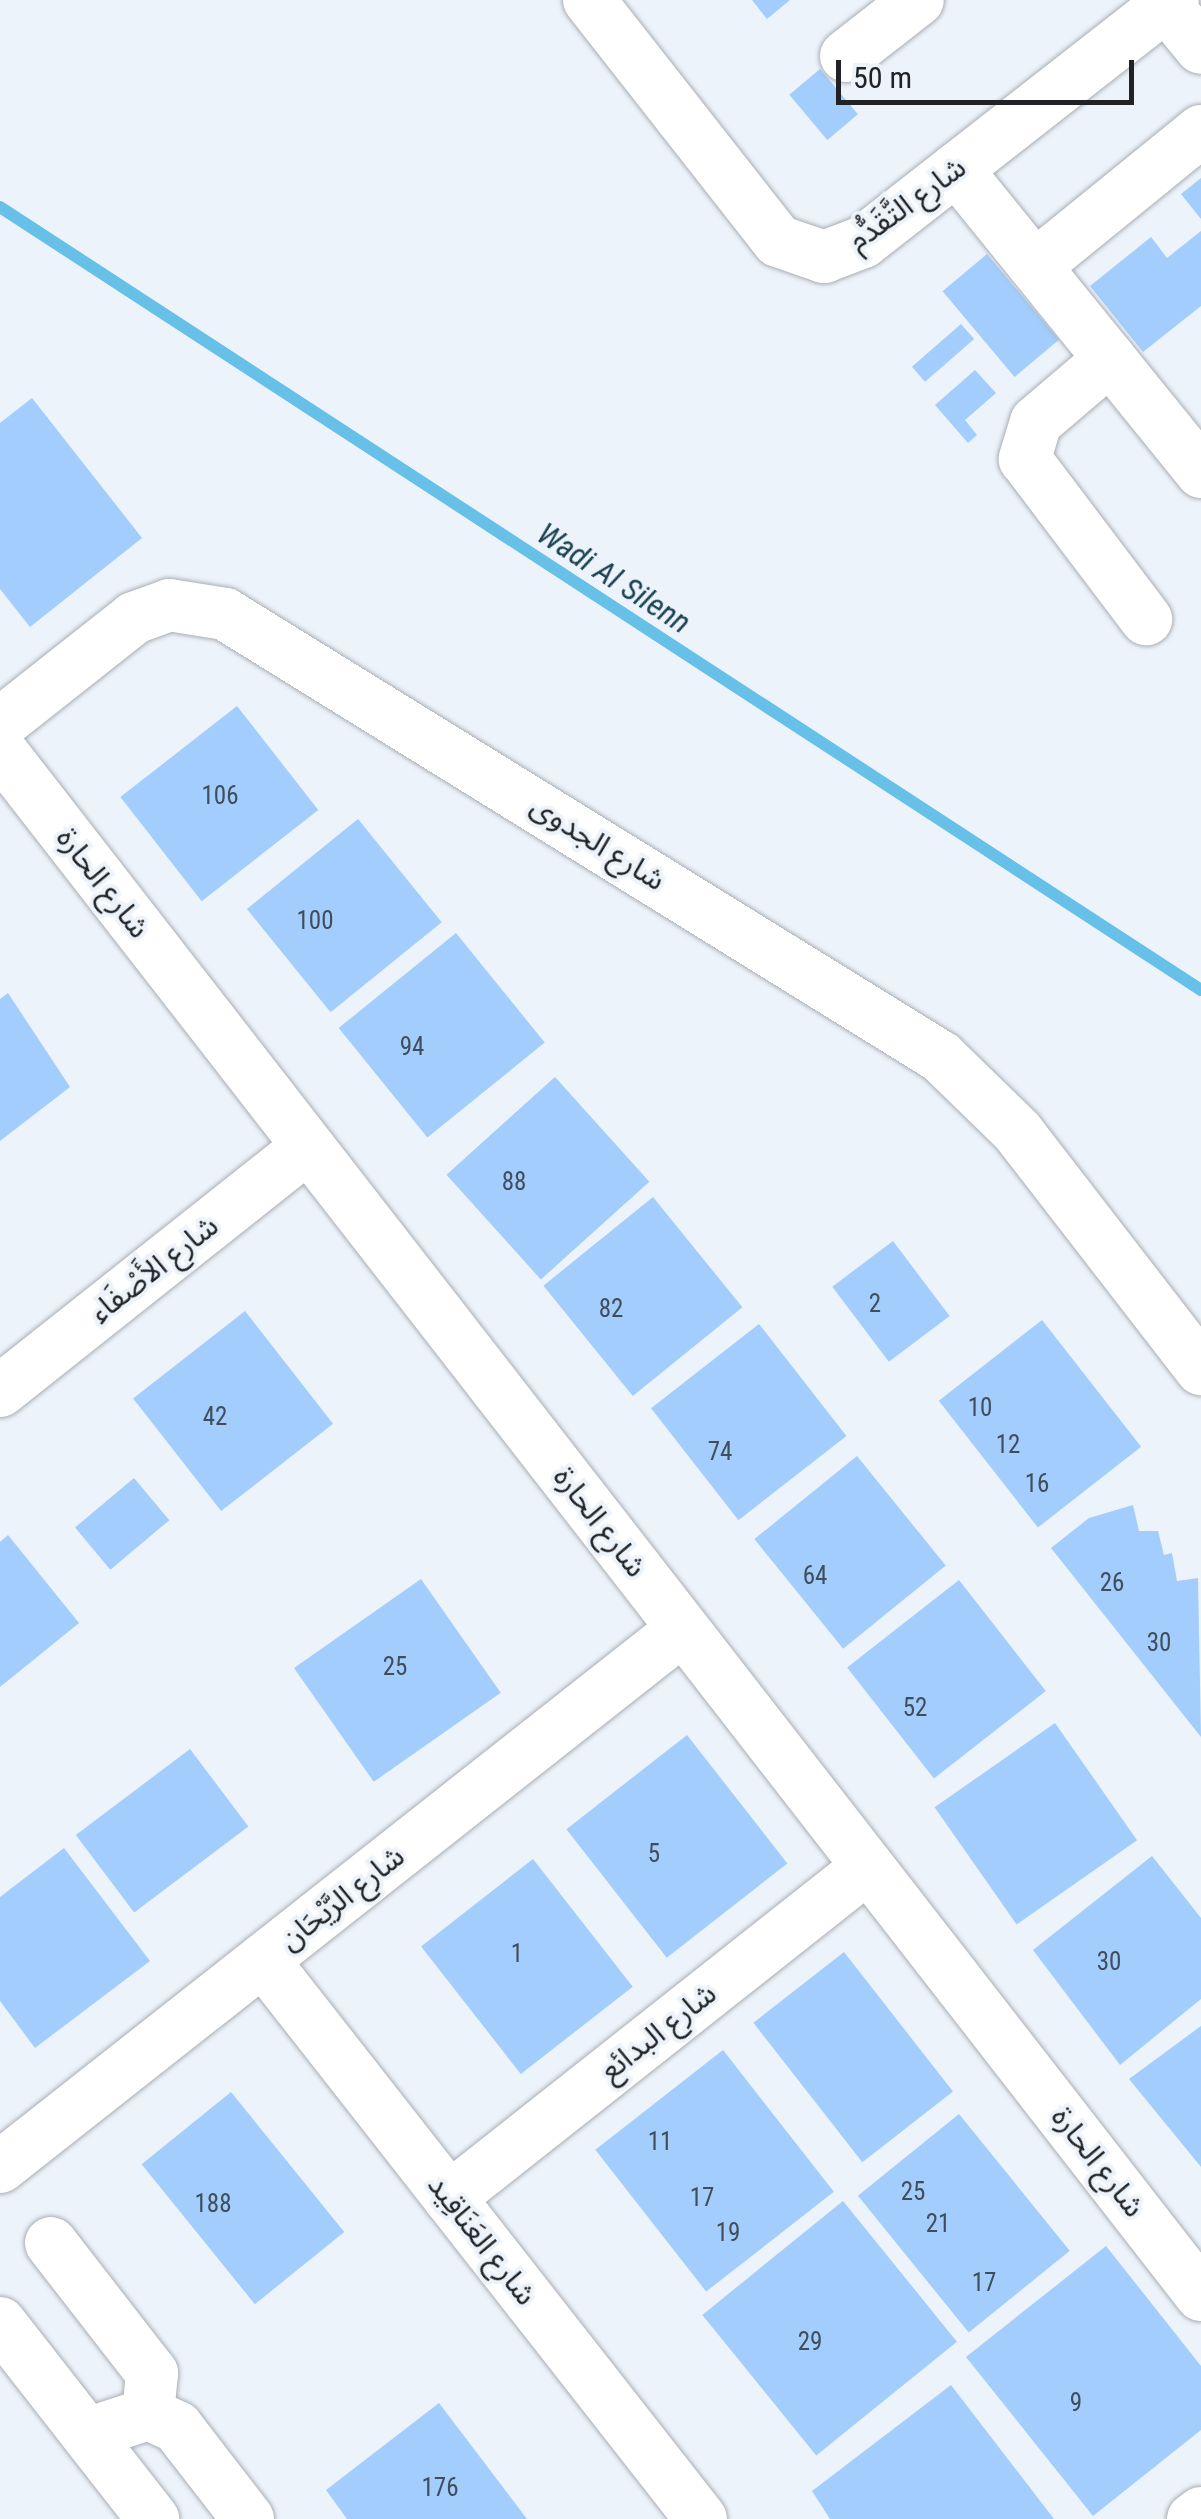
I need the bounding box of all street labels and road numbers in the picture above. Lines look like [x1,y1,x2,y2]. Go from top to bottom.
street label: شارع التَّقَدُّم [841,149,973,259]
street label: شارع الجدوى [524,788,672,898]
street label: شارع الحارة [49,821,157,945]
street label: شارع الأَصْفَاء [83,1208,225,1330]
street label: شارع الحارة [546,1460,654,1584]
street label: شارع الرَّيْحَان [272,1838,412,1958]
street label: شارع البدائع [593,1975,723,2089]
street label: شارع الحارة [1044,2100,1152,2224]
street label: شارع العَنَاقِيد [420,2168,544,2312]

